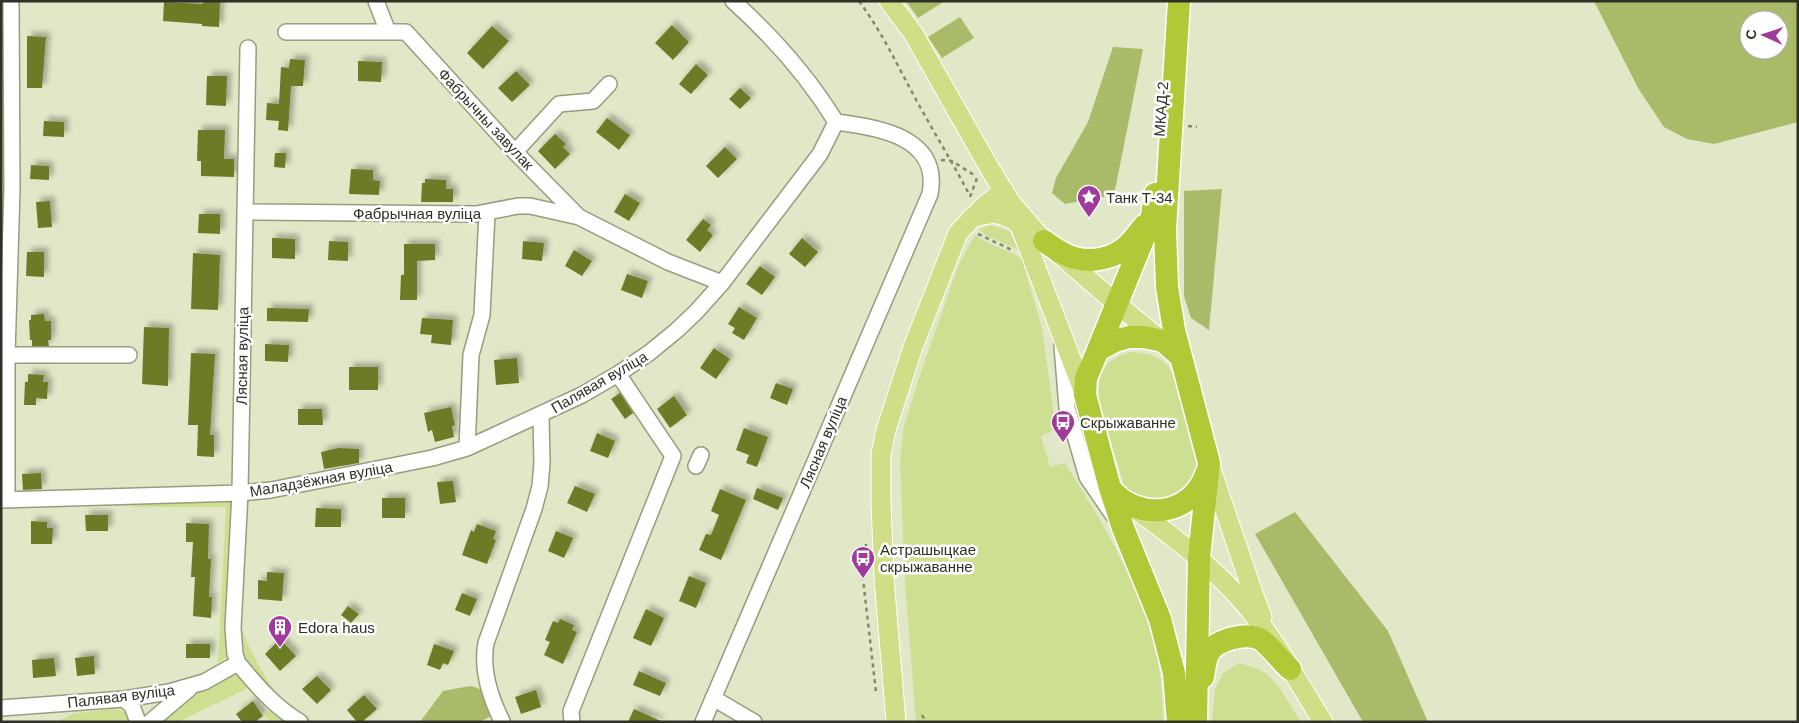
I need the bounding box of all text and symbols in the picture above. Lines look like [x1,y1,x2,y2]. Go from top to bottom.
north arrow [1739,10,1789,60]
text: С [1743,29,1759,40]
street label: Фабрычны завулак [435,65,538,173]
street label: МКАД-2 [1151,81,1171,137]
place icon: Танк Т-34 [1076,184,1102,218]
place label: Танк Т-34 [1106,189,1173,206]
street label: Фабрычная вуліца [353,205,482,222]
street label: Лясная вуліца [233,306,251,405]
street label: Палявая вуліца [548,347,651,416]
street label: Лясная вуліца [796,393,850,491]
bus stop icon: Скрыжаванне [1050,409,1076,443]
place label: Скрыжаванне [1080,414,1176,431]
street label: Маладзёжная вуліца [248,458,394,500]
place label: Астрашыцкае скрыжаванне [880,541,976,575]
bus stop icon: Астрашыцкае скрыжаванне [850,545,876,579]
building icon: Edora haus [267,614,293,648]
place label: Edora haus [298,619,375,636]
street label: Палявая вуліца [66,681,176,711]

